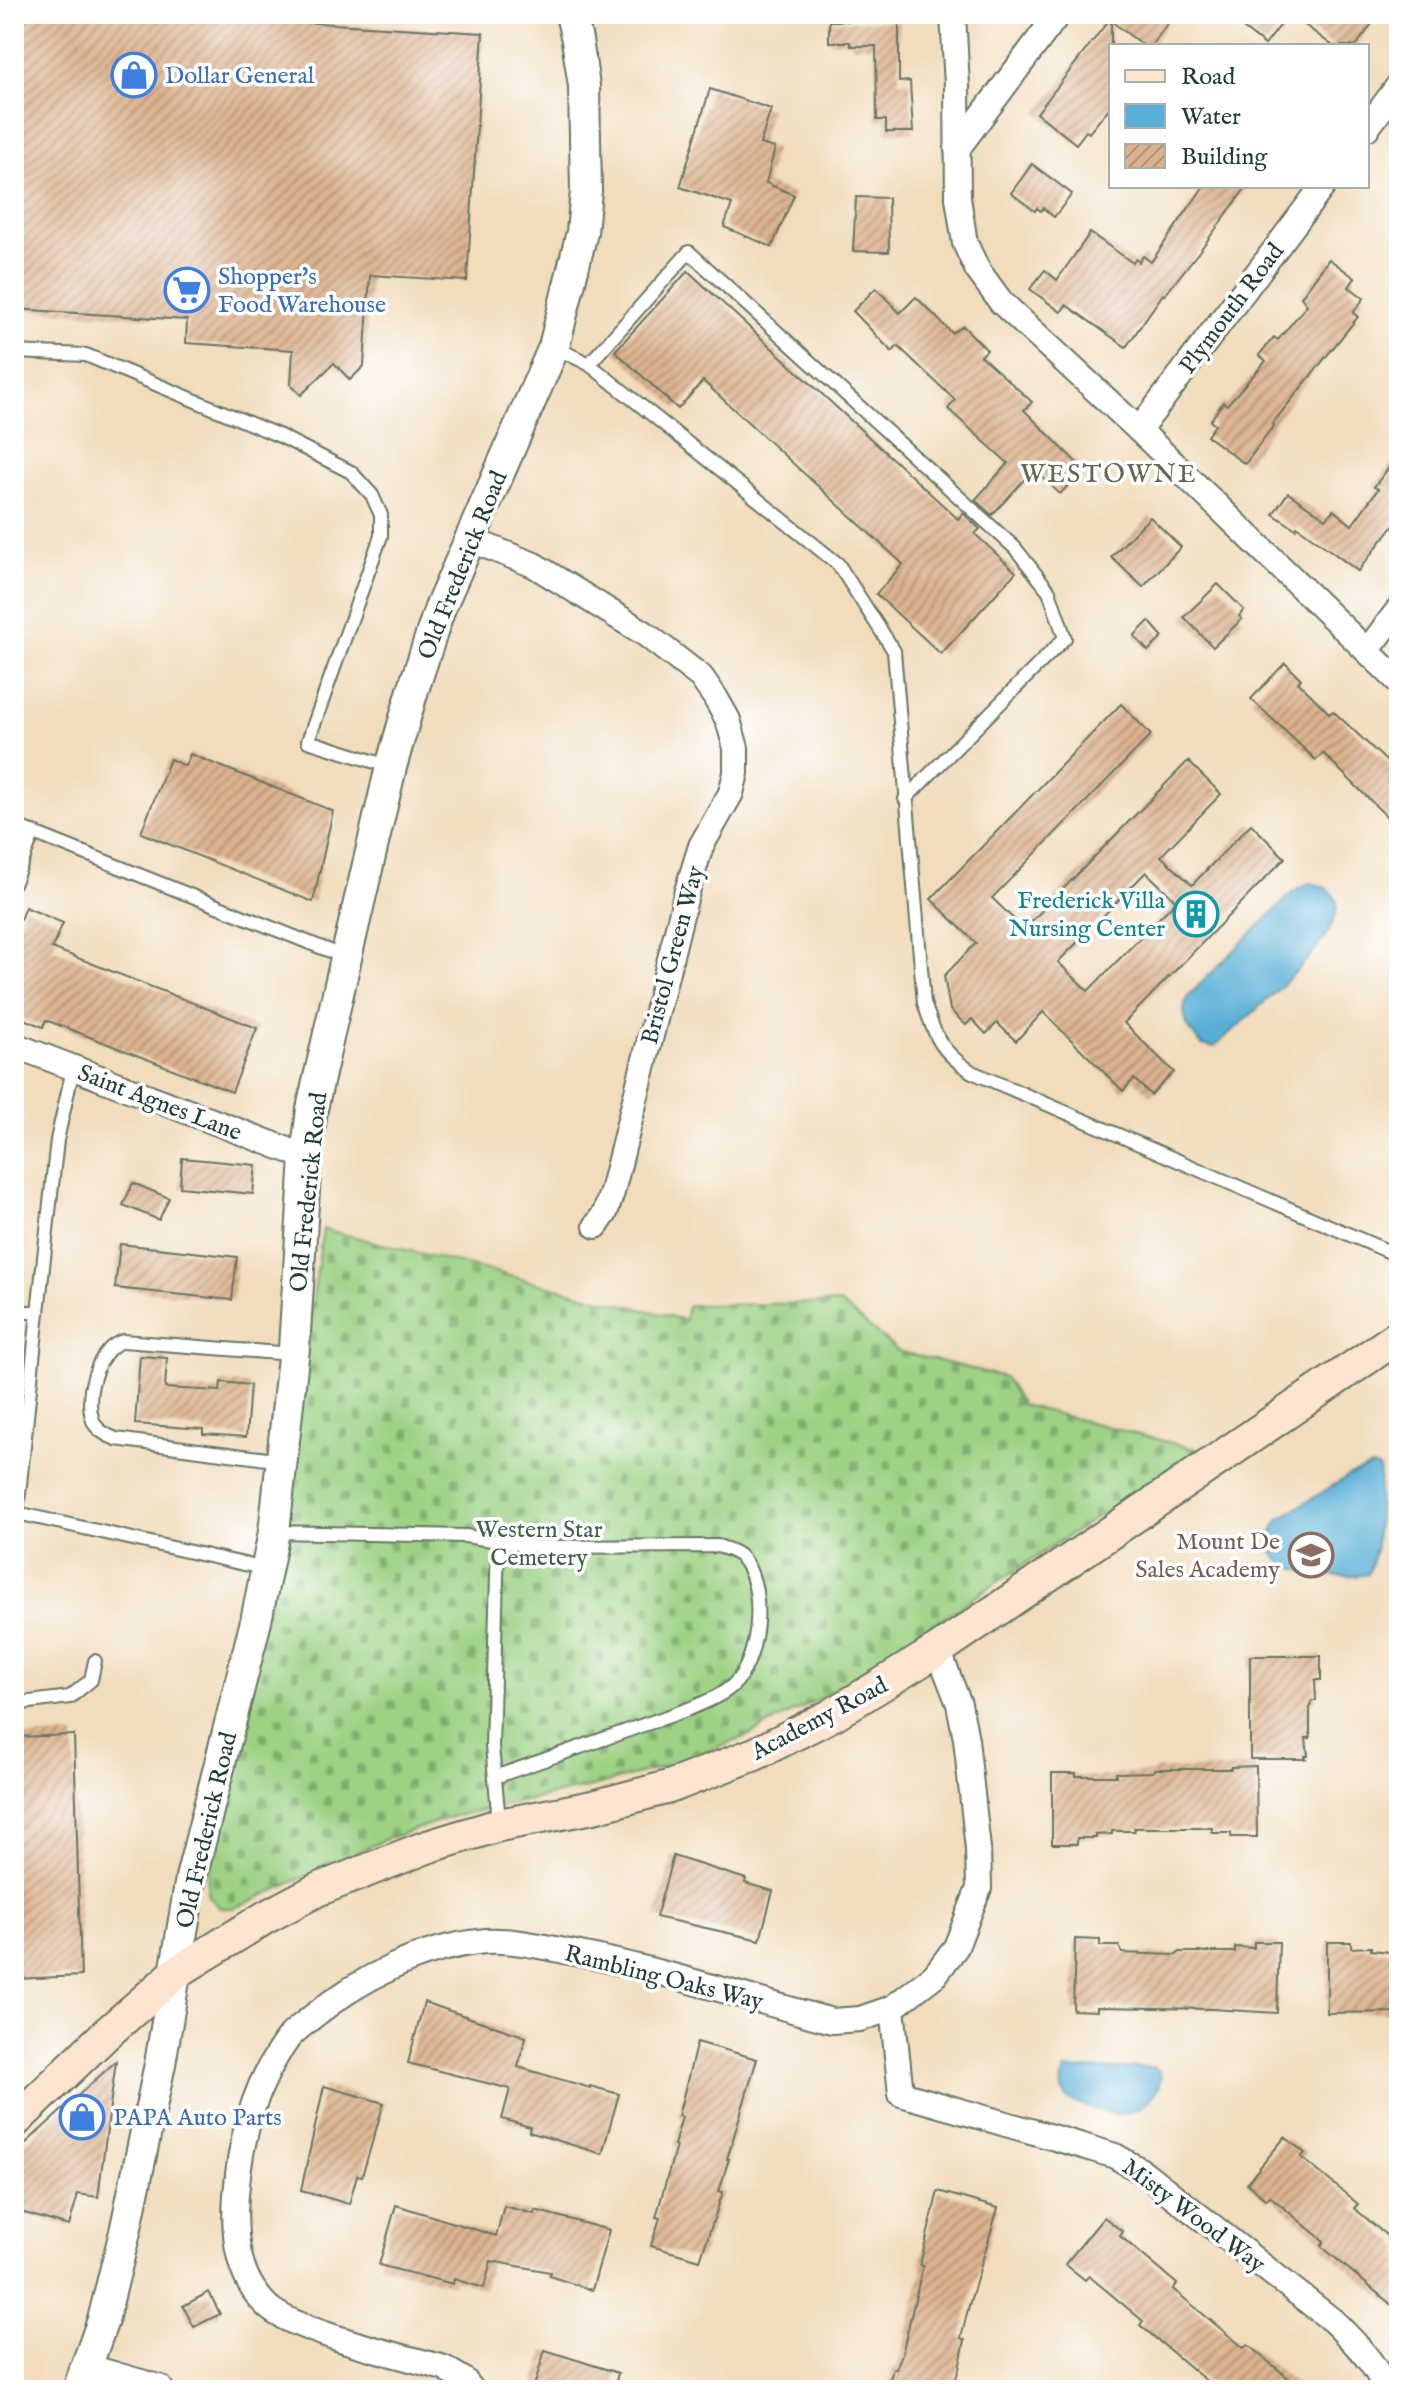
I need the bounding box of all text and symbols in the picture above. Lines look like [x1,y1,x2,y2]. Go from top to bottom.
legend [1109,44,1369,188]
shop icon: Dollar General [110,51,158,99]
place label: Dollar General [165,61,315,92]
text: Road [1181,62,1235,93]
text: Water [1181,102,1241,133]
text: Building [1181,142,1268,173]
street label: Plymouth Road [1173,237,1292,381]
place label: Shopper's Food Warehouse [218,262,386,321]
supermarket icon: Shopper's Food Warehouse [163,266,211,314]
district label: WESTOWNE [1020,458,1198,491]
street label: Old Frederick Road [411,467,515,664]
street label: Bristol Green Way [635,862,712,1048]
place label: Frederick Villa Nursing Center [1009,886,1166,945]
building icon: Frederick Villa Nursing Center [1172,890,1220,938]
street label: Saint Agnes Lane [73,1058,246,1149]
street label: Old Frederick Road [284,1091,335,1294]
park label: Western Star Cemetery [476,1515,603,1574]
place label: Mount De Sales Academy [1135,1527,1280,1586]
school or university icon: Mount De Sales Academy [1287,1531,1335,1579]
street label: Academy Road [745,1670,894,1769]
street label: Old Frederick Road [170,1729,245,1932]
street label: Rambling Oaks Way [561,1939,766,2018]
shop icon: PAPA Auto Parts [58,2093,106,2141]
place label: PAPA Auto Parts [113,2103,282,2134]
street label: Misty Wood Way [1115,2152,1271,2280]

